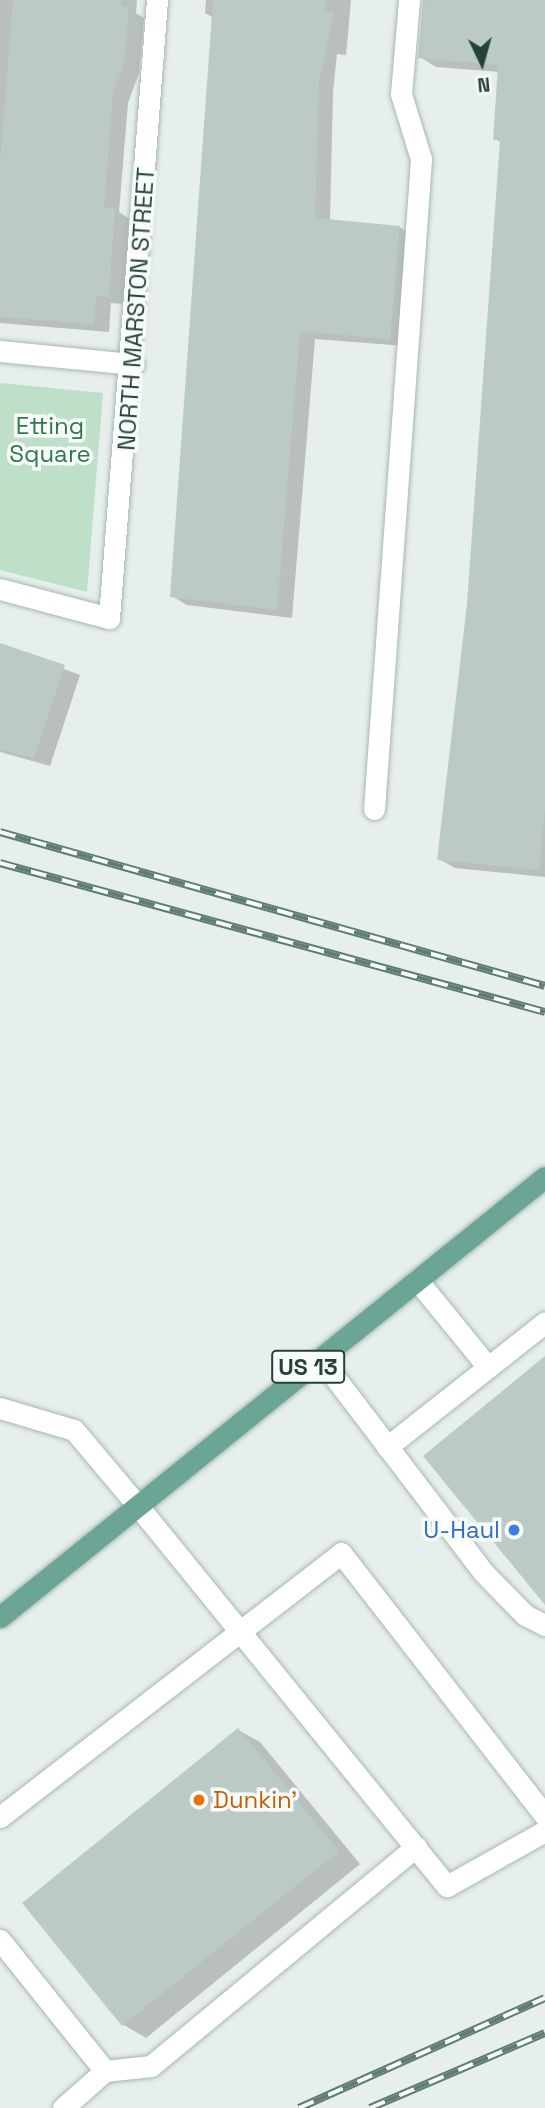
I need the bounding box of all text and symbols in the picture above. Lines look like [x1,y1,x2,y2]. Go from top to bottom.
north arrow [447,28,517,98]
text: N [476,71,491,97]
street label: NORTH MARSTON STREET [112,166,160,452]
park label: Etting Square [9,412,91,468]
road number: US 13 [270,1348,346,1386]
place label: U-Haul [423,1516,500,1544]
marker: U-Haul [506,1522,522,1538]
place label: Dunkin' [213,1786,297,1814]
marker: Dunkin' [191,1792,207,1808]

